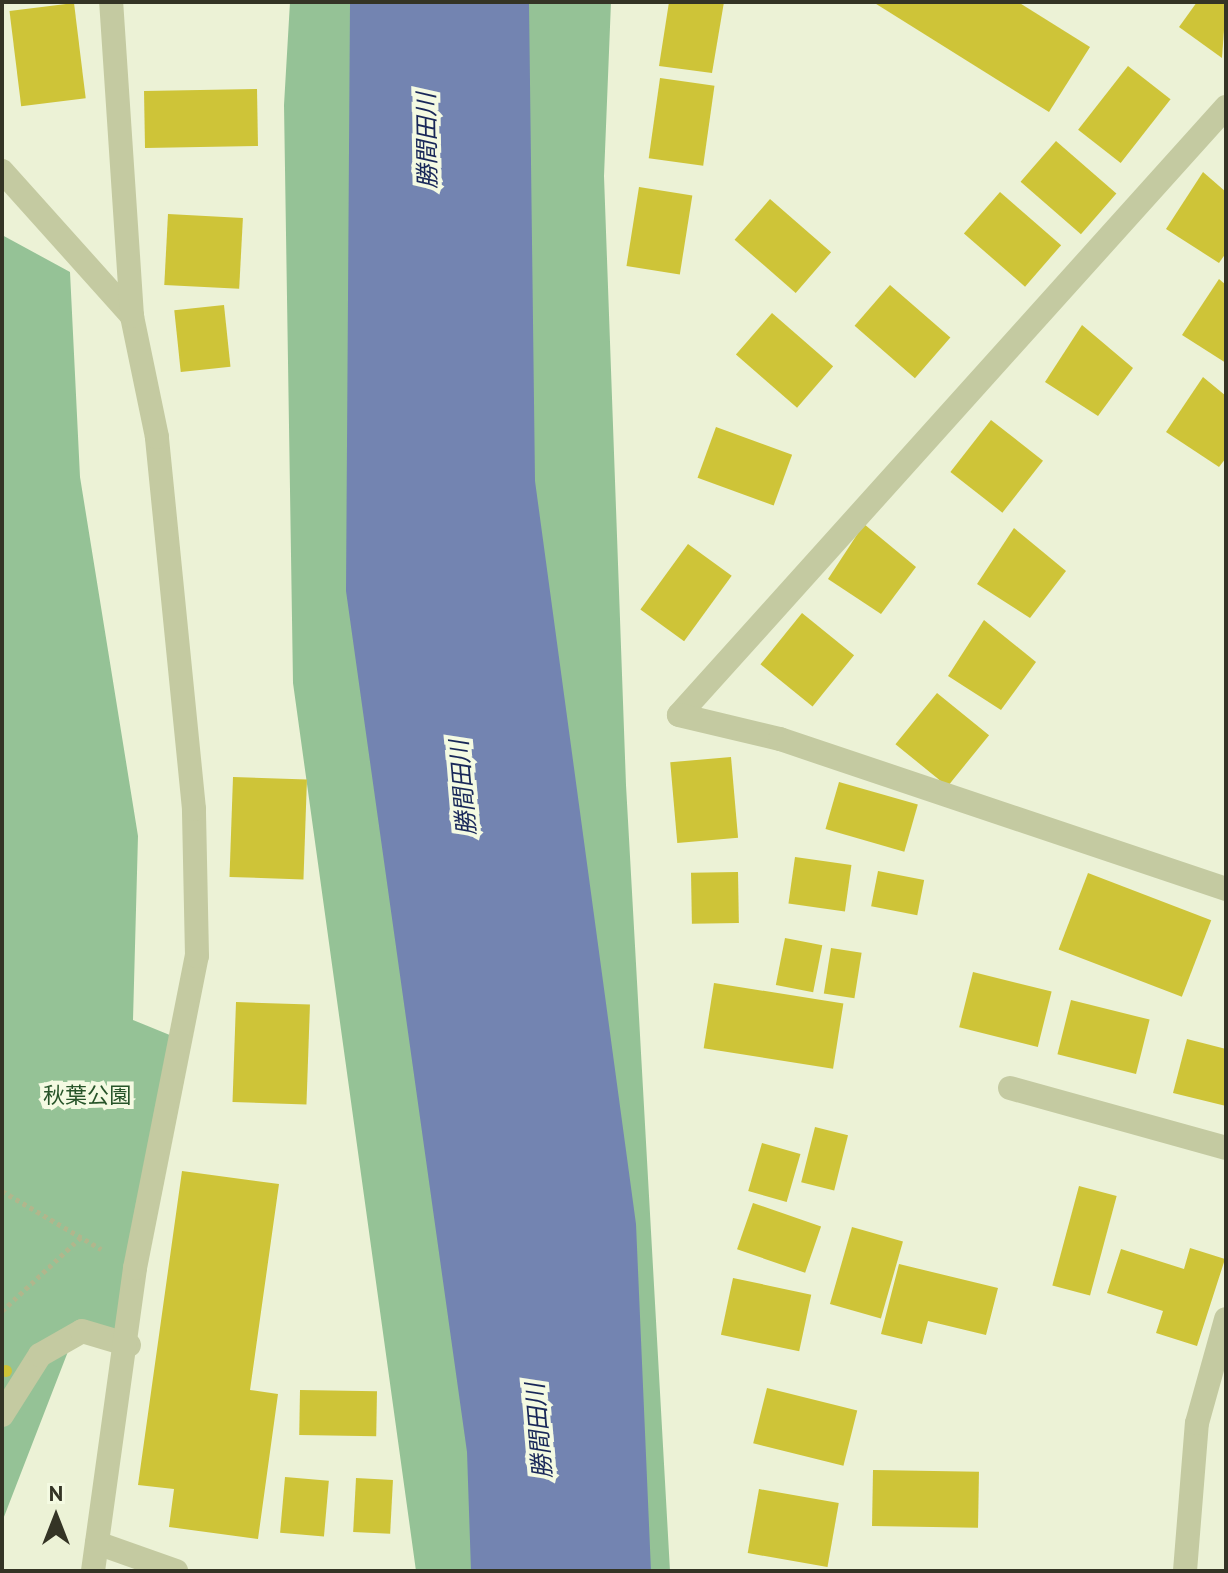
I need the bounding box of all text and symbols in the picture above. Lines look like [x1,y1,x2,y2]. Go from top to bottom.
water label: 勝間田川 [412,93,442,189]
water label: 勝間田川 [444,739,482,837]
park label: 秋葉公園 [43,1083,131,1109]
water label: 勝間田川 [520,1382,558,1480]
north arrow [16,1477,96,1557]
text: N [49,1479,63,1507]

